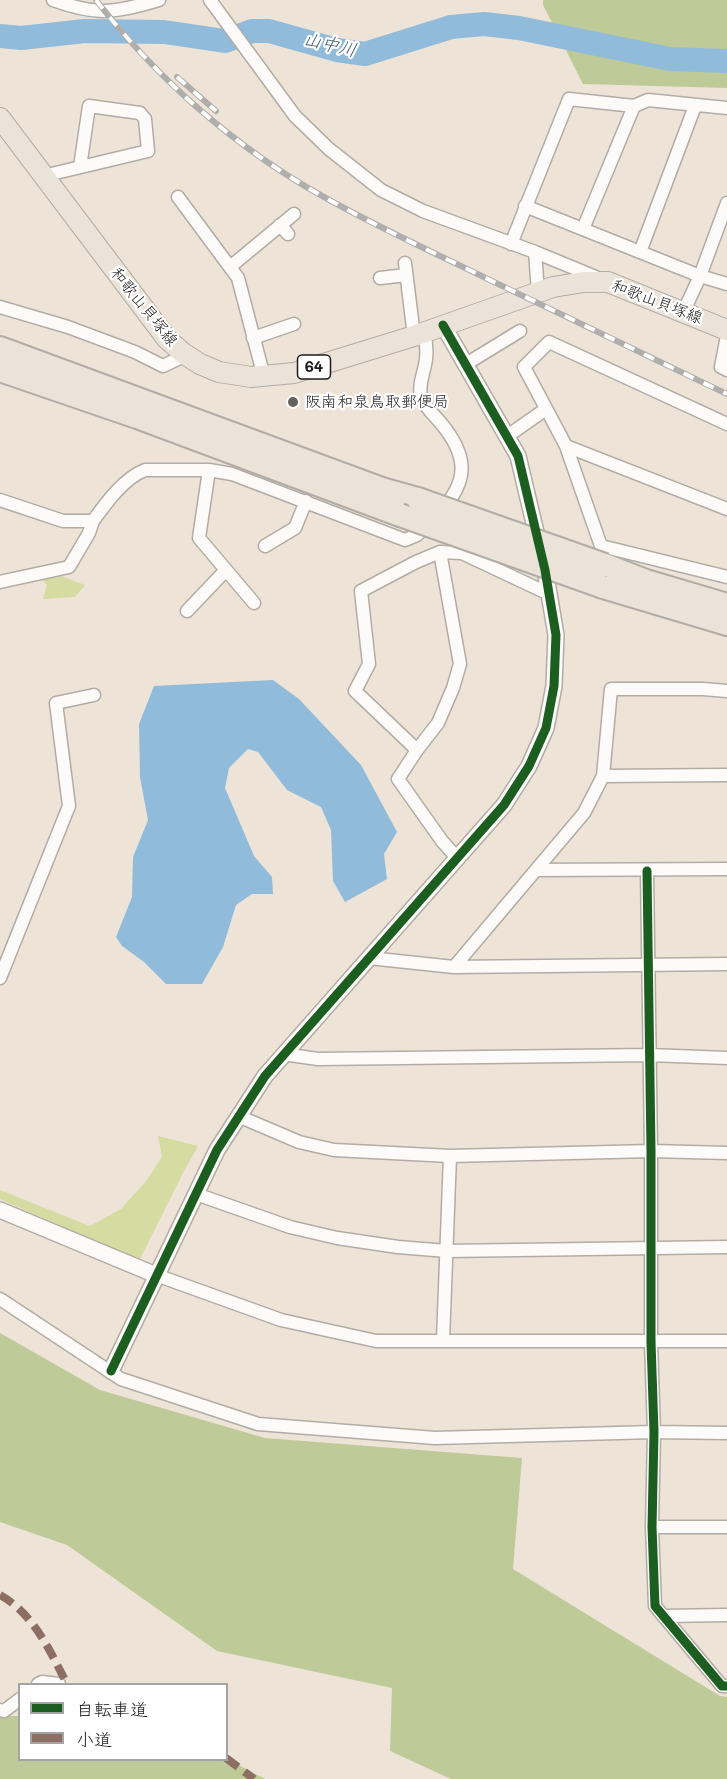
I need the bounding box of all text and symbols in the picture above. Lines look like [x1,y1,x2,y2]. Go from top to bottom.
water label: 山中川 [301,28,359,62]
street label: 和歌山貝塚線 [106,264,182,350]
street label: 和歌山貝塚線 [609,276,705,328]
road number: 64 [298,355,330,379]
place label: 阪南和泉鳥取郵便局 [305,392,449,412]
marker: 阪南和泉鳥取郵便局 [286,395,300,409]
legend [18,1683,228,1761]
text: 自転車道 [76,1697,148,1721]
text: 小道 [76,1727,112,1751]

